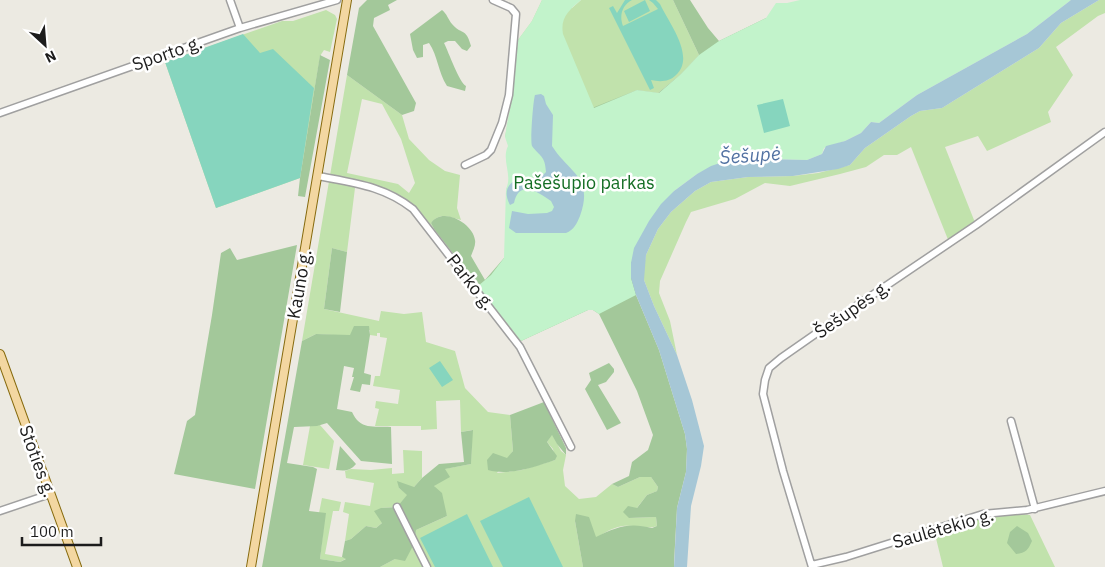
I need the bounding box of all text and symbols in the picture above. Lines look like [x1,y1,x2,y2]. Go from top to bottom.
north arrow [20,20,70,70]
street label: Sporto g. [129,30,205,76]
text: N [42,46,59,67]
water label: Šešupė [719,141,781,169]
park label: Pašešupio parkas [513,171,655,194]
street label: Kauno g. [282,247,316,321]
street label: Parko g. [442,249,500,315]
street label: Šešupės g. [809,274,894,343]
street label: Stoties g. [14,422,62,500]
street label: Saulėtekio g. [890,503,996,553]
scale bar [22,514,101,546]
text: 100 m [30,522,74,541]

